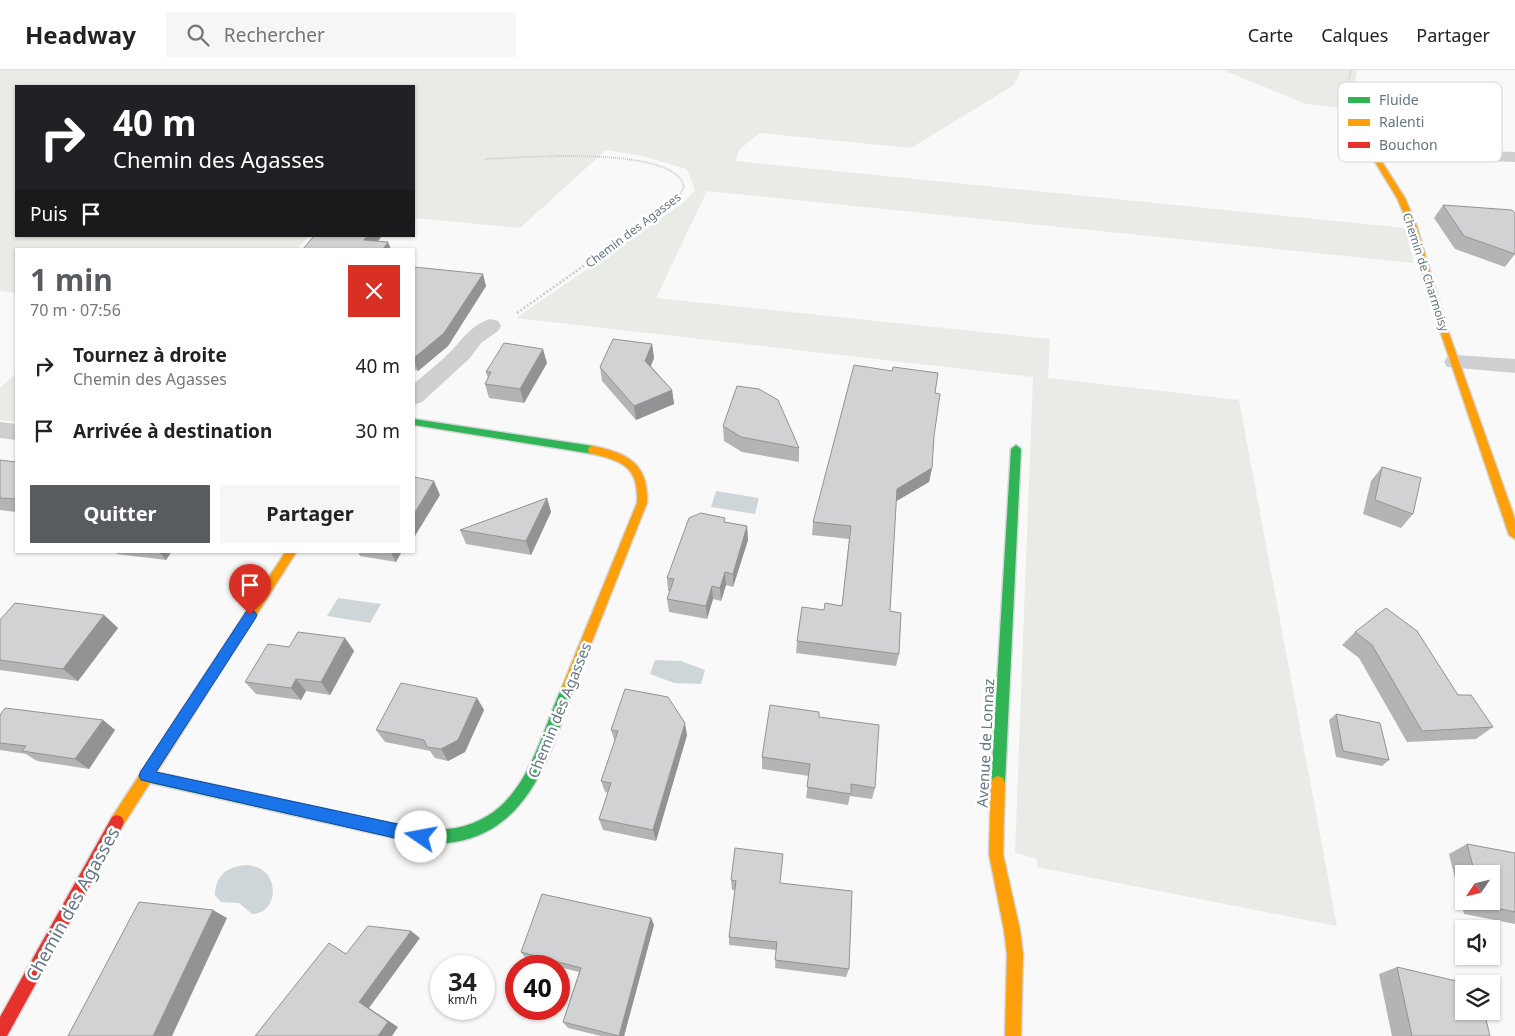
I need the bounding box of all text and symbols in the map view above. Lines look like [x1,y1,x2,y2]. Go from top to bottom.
search box [166,12,516,57]
text: Headway [25,18,136,51]
icon: search [184,21,212,49]
text: Rechercher [224,22,325,48]
text: Carte [1248,23,1293,47]
text: Calques [1321,23,1388,47]
text: Partager [1416,23,1490,47]
legend [1338,82,1502,162]
text: Fluide [1379,90,1419,109]
text: 40 m [113,99,196,146]
icon: right [30,105,95,170]
text: Ralenti [1379,112,1424,131]
text: Bouchon [1379,135,1438,154]
text: Chemin des Agasses [113,144,325,174]
street label: Chemin des Agasses [582,188,684,272]
icon: arrive [77,200,105,228]
text: Puis [30,201,67,227]
street label: Chemin de Charmoisy [1399,210,1454,334]
text: 1 min [30,259,113,300]
button: close [348,265,400,317]
text: 70 m · 07:56 [30,299,121,321]
text: Tournez à droite [73,342,227,368]
icon: right [30,352,58,380]
text: 40 m [356,353,400,379]
text: Chemin des Agasses [73,368,227,390]
icon: arrive [30,417,58,445]
text: Arrivée à destination [73,418,272,444]
text: 30 m [356,418,400,444]
button: Quitter [30,485,210,543]
button: Partager [220,485,400,543]
pin [229,564,271,615]
icon: arrive [236,571,264,599]
street label: Chemin des Agasses [523,639,595,781]
street label: Avenue de Lonnaz [972,678,998,808]
position arrow [394,810,446,862]
street label: Chemin des Agasses [20,822,124,986]
north arrow [1455,865,1500,910]
map controls [1455,865,1500,1020]
button: sound [1455,920,1500,965]
speed limit sign: 40 [505,955,570,1020]
text: 34 [448,964,477,998]
button: layers [1455,975,1500,1020]
text: km/h [448,991,477,1008]

